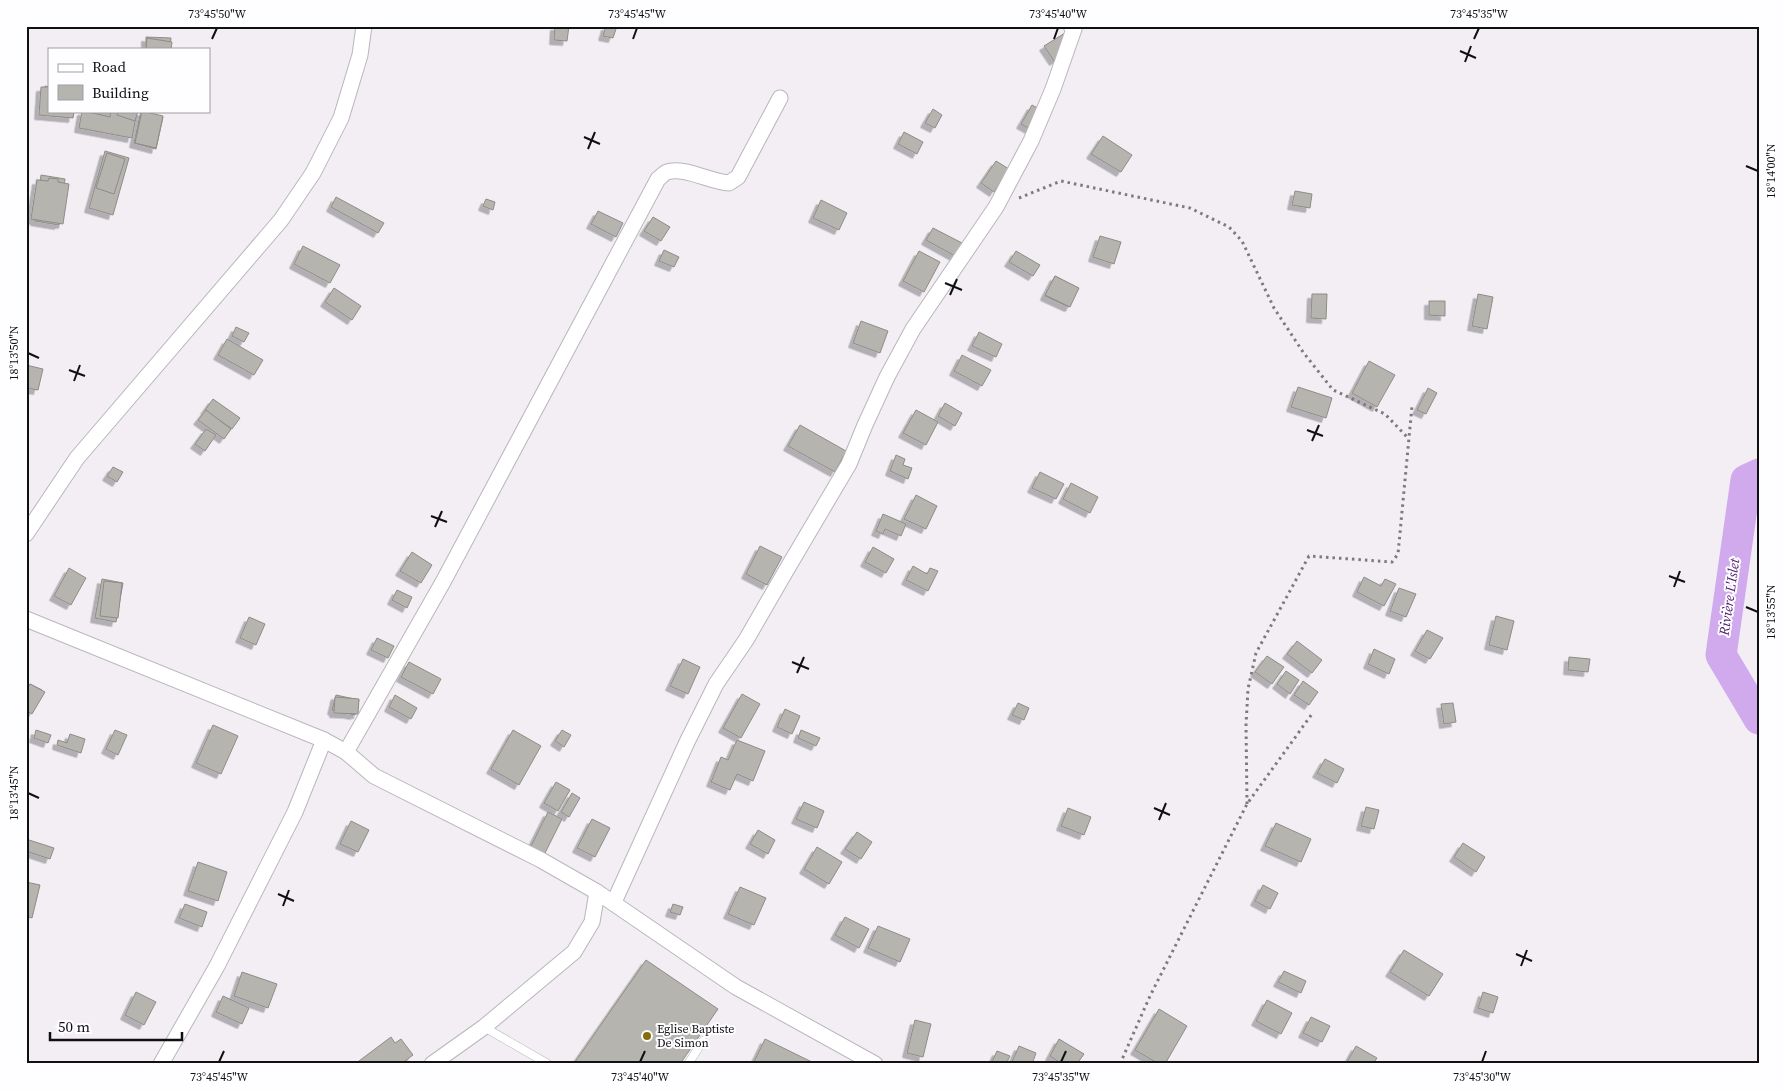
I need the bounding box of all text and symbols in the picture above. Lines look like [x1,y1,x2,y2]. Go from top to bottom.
text: 73°45'50"W [188,6,246,22]
text: 73°45'45"W [608,6,666,22]
text: 73°45'40"W [1029,6,1087,22]
text: 73°45'35"W [1450,6,1508,22]
legend [48,48,210,112]
text: Road [92,56,126,77]
text: Building [92,82,149,103]
text: 18°14'00"N [1763,143,1779,199]
text: 18°13'50"N [6,325,22,381]
water label: Rivière L'Islet [1714,556,1744,638]
text: 18°13'55"N [1763,584,1779,640]
text: 18°13'45"N [6,765,22,821]
scale bar [50,1010,182,1042]
text: 50 m [58,1016,90,1037]
place label: Eglise Baptiste De Simon [657,1021,735,1051]
marker: Eglise Baptiste De Simon [641,1030,653,1042]
text: 73°45'45"W [190,1069,248,1085]
text: 73°45'40"W [611,1069,669,1085]
text: 73°45'35"W [1032,1069,1090,1085]
text: 73°45'30"W [1453,1069,1511,1085]

